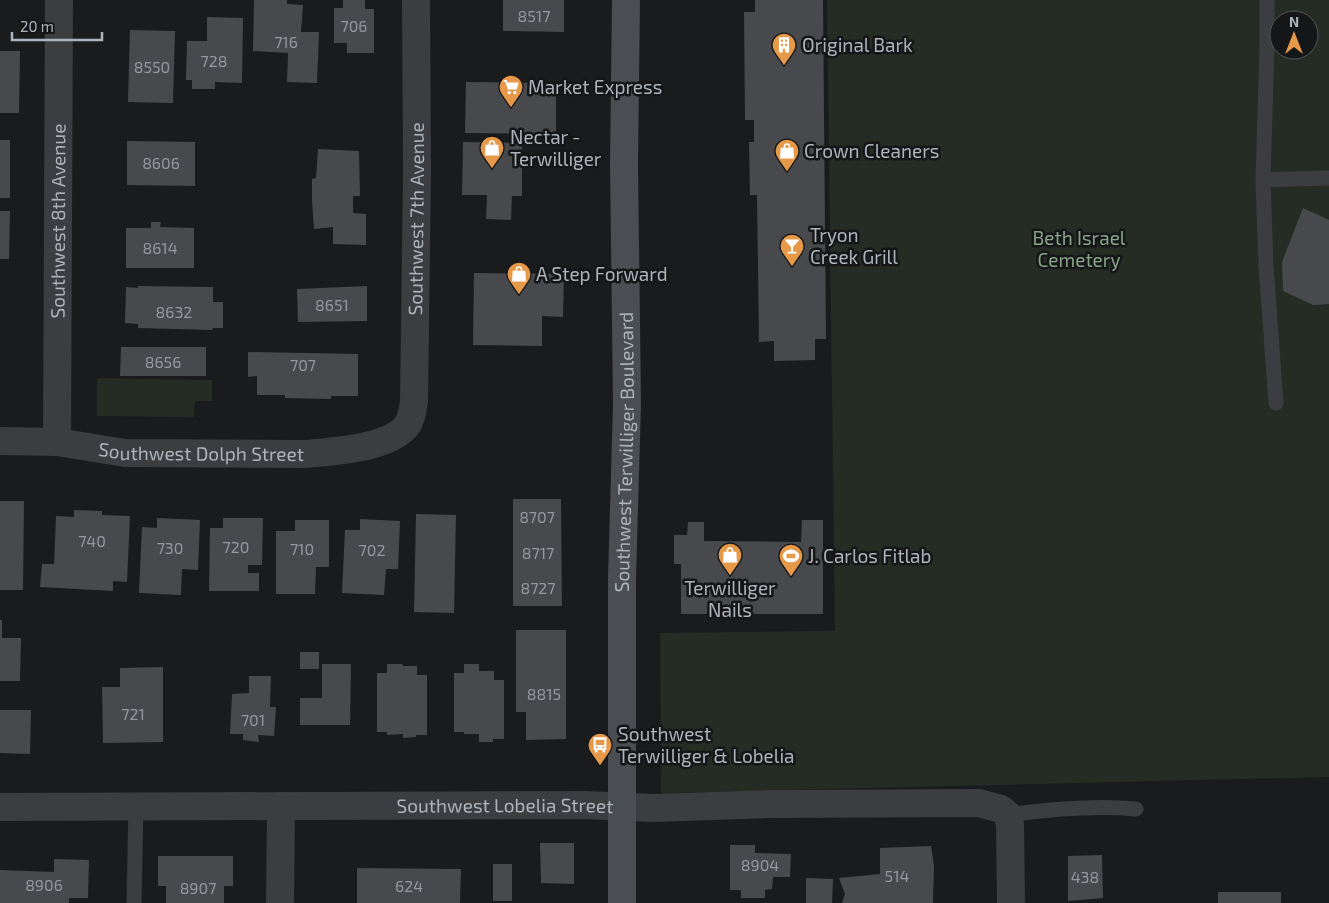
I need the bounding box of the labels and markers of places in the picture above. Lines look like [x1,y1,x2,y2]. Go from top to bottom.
building icon: Original Bark [771,32,797,66]
place label: Original Bark [802,33,913,56]
supermarket icon: Market Express [498,74,524,108]
place label: Market Express [528,75,662,98]
place label: Nectar - Terwilliger [510,125,602,170]
shop icon: Nectar - Terwilliger [479,135,505,169]
shop icon: Crown Cleaners [774,138,800,172]
place label: Crown Cleaners [804,139,940,162]
place label: Tryon Creek Grill [810,223,898,268]
bar icon: Tryon Creek Grill [779,233,805,267]
shop icon: A Step Forward [506,261,532,295]
place label: A Step Forward [536,262,668,285]
shop icon: Terwilliger Nails [717,542,743,576]
sports icon: J. Carlos Fitlab [778,543,804,577]
place label: J. Carlos Fitlab [808,544,931,567]
place label: Terwilliger Nails [684,576,776,621]
place label: Southwest Terwilliger & Lobelia [618,722,795,767]
bus stop icon: Southwest Terwilliger & Lobelia [587,732,613,766]

